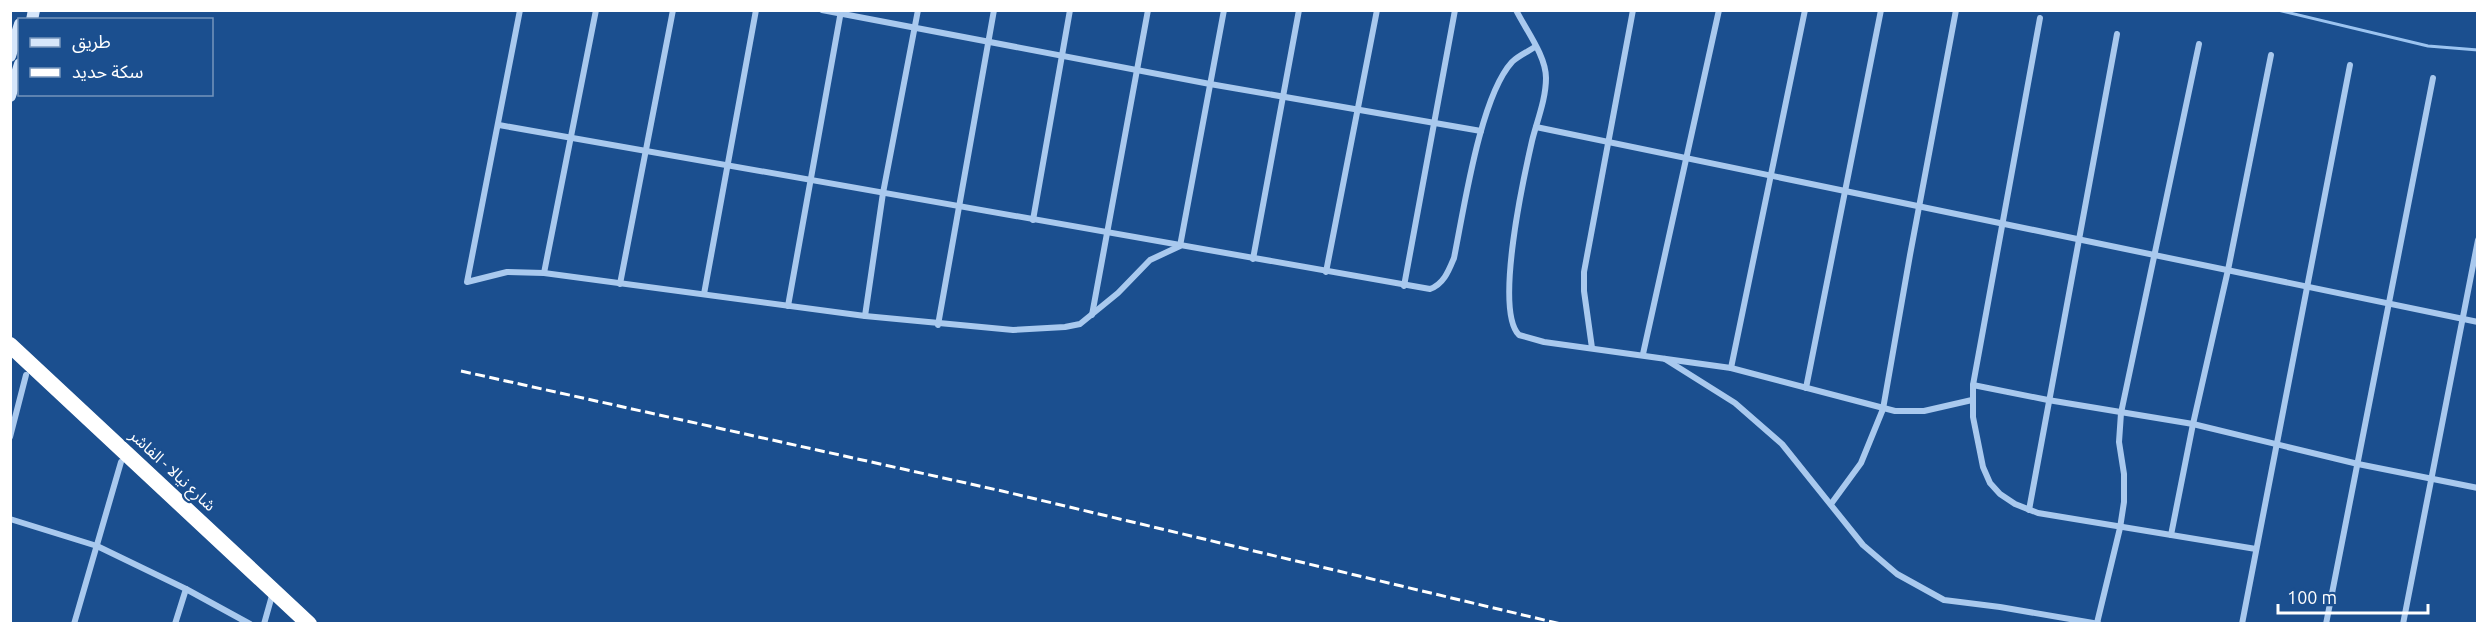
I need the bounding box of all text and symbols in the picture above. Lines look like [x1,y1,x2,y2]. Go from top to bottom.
legend [18,18,213,96]
text: طريق [72,31,111,53]
text: سكة حديد [72,61,143,81]
street label: شارع نيالا - الفاشر [123,425,220,517]
scale bar [2278,577,2428,615]
text: 100 m [2287,587,2337,607]

